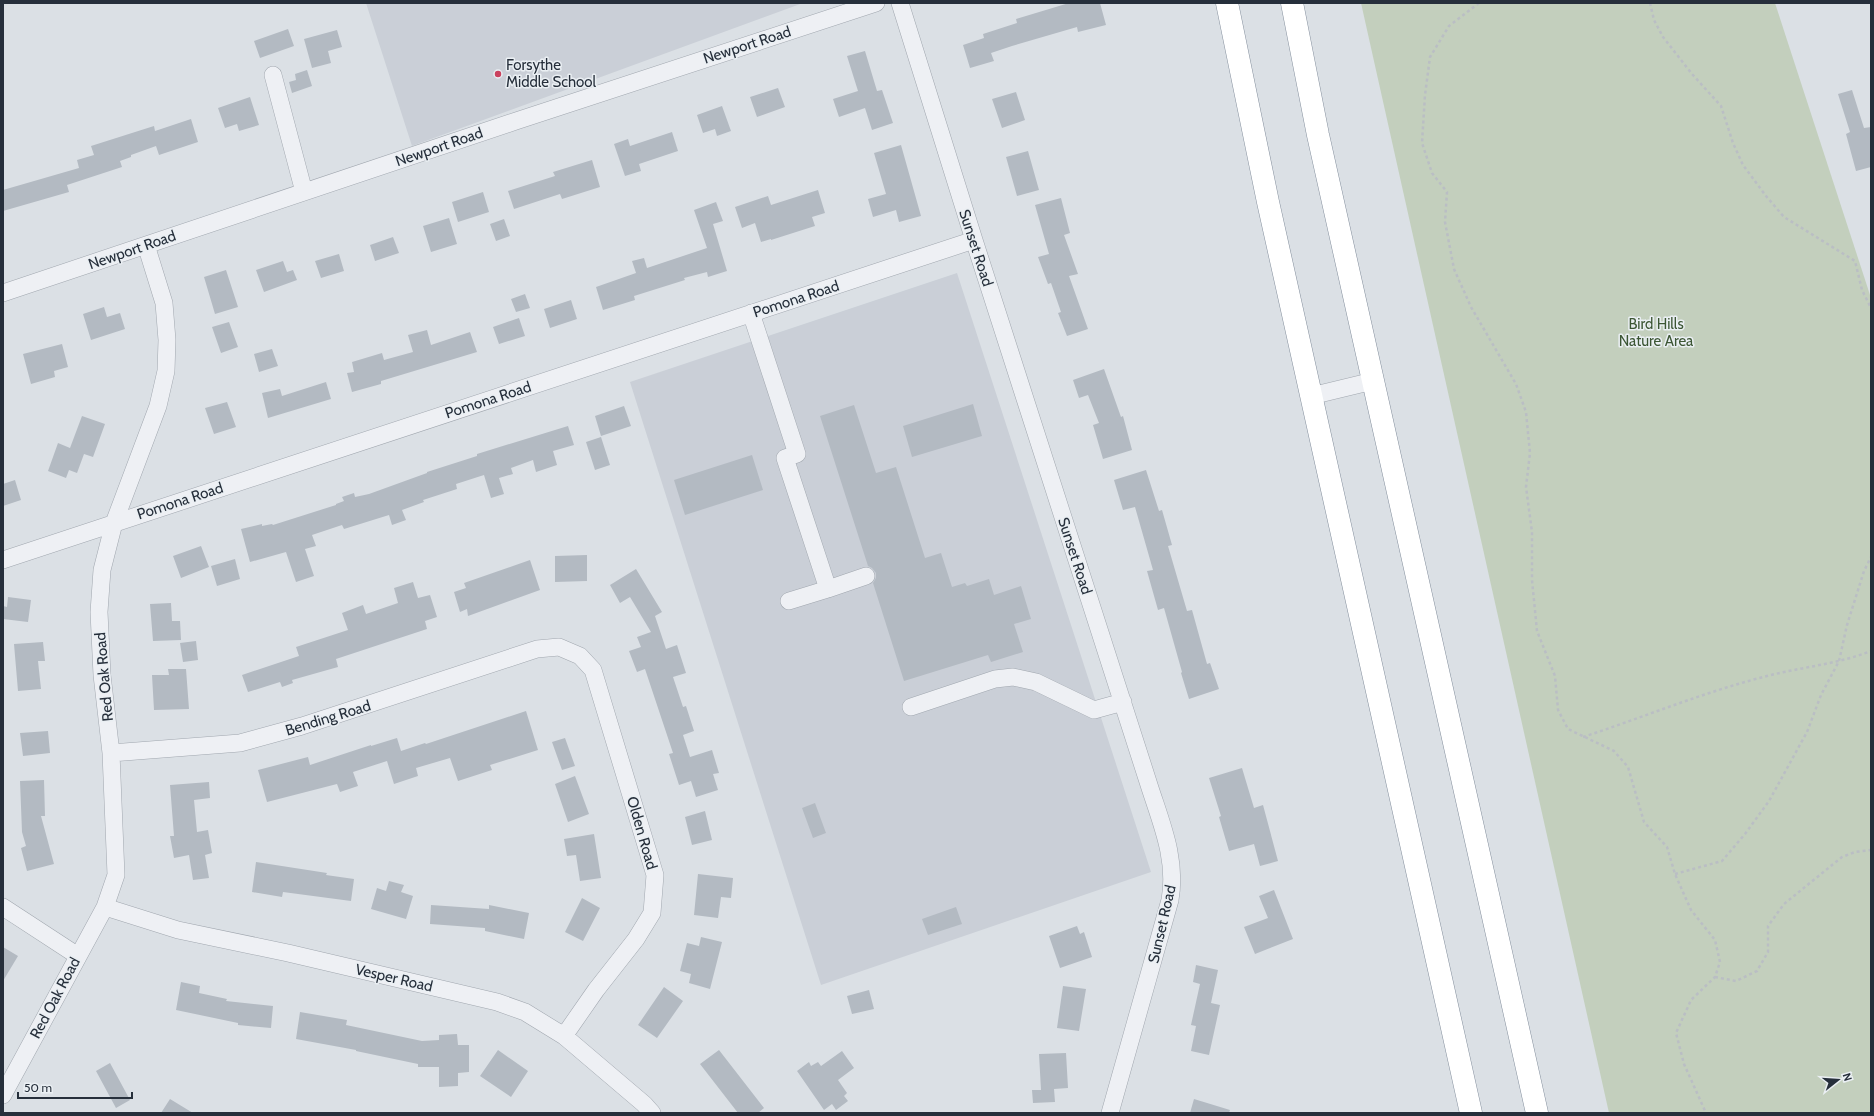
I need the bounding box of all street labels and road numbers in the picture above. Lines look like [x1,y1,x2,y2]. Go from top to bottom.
street label: Newport Road [701,22,793,68]
street label: Newport Road [393,124,485,170]
street label: Sunset Road [955,207,997,289]
street label: Newport Road [86,227,178,273]
street label: Pomona Road [751,277,841,321]
street label: Pomona Road [443,378,533,422]
street label: Pomona Road [135,479,225,523]
street label: Sunset Road [1054,515,1096,597]
street label: Red Oak Road [91,632,117,722]
street label: Bending Road [283,696,373,740]
street label: Olden Road [623,794,661,872]
street label: Sunset Road [1144,883,1180,965]
street label: Red Oak Road [26,954,84,1042]
street label: Vesper Road [354,960,434,996]

